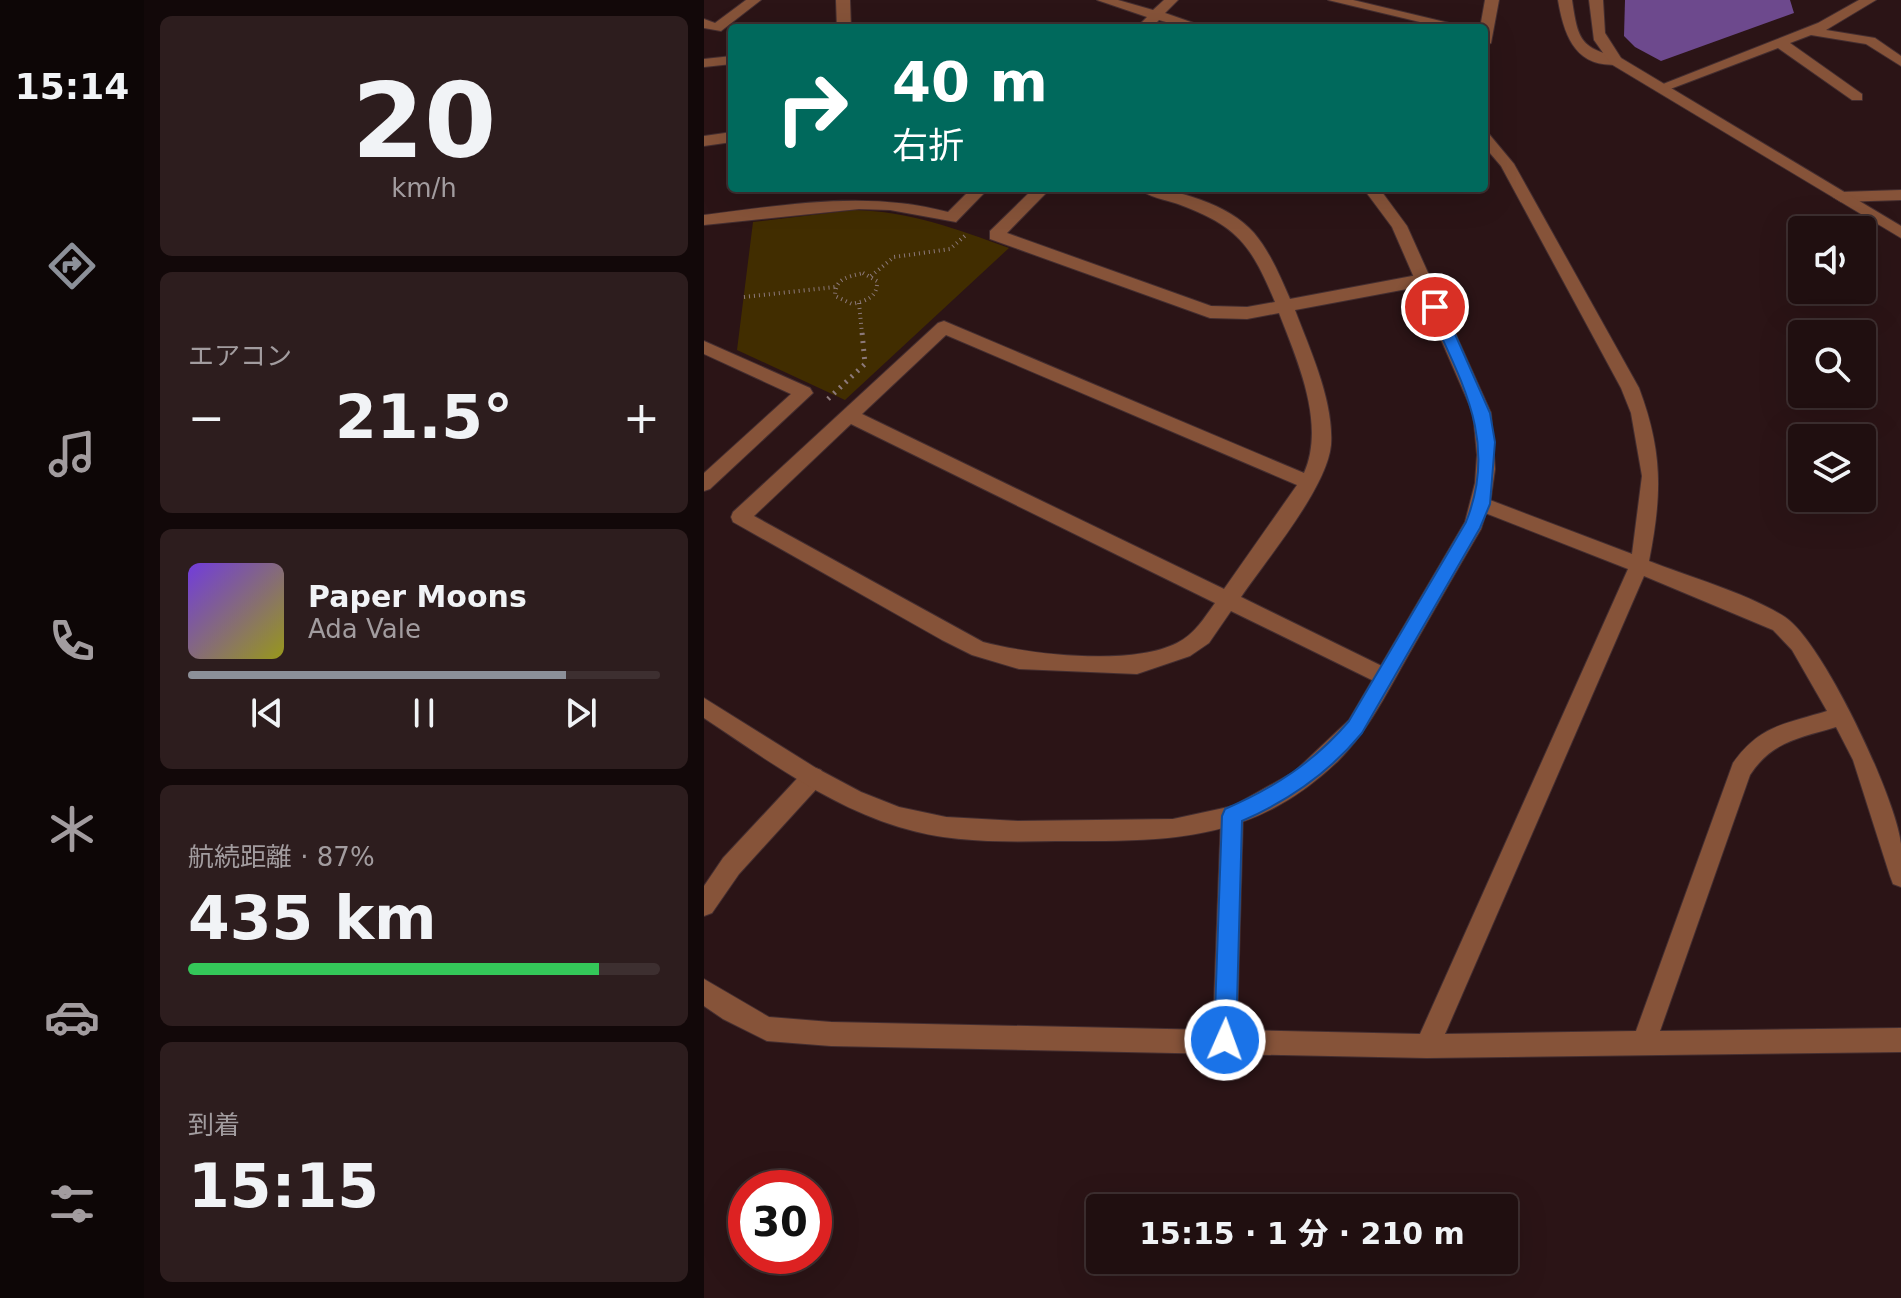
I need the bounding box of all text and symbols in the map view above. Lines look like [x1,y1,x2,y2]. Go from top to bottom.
text: 40 m [892,49,1048,114]
icon: right [760,56,864,160]
text: 20 [352,60,496,182]
text: 15:14 [15,66,129,107]
text: 右折 [892,125,964,166]
text: km/h [391,173,457,203]
map controls [1788,216,1876,512]
button: sound [1788,216,1876,304]
icon: directions [44,238,100,294]
pin [1401,273,1469,341]
icon: arrive [1413,285,1457,329]
button: search [1788,320,1876,408]
text: エアコン [188,341,292,371]
text: 21.5° [335,382,513,452]
text: − [188,392,225,443]
text: + [623,392,660,443]
button: layers [1788,424,1876,512]
icon: music [44,426,100,482]
text: Paper Moons [308,579,527,614]
icon: phone [44,613,100,669]
text: Ada Vale [308,614,421,644]
icon: previous [245,691,289,735]
icon: pause [402,691,446,735]
icon: next [559,691,603,735]
icon: climate [44,801,100,857]
text: 航続距離 · 87% [188,842,375,872]
text: 435 km [188,883,437,953]
icon: car [44,989,100,1045]
position arrow [1183,998,1267,1082]
text: 到着 [188,1110,240,1140]
text: 15:15 [188,1151,379,1221]
speed limit sign: 30 [728,1170,832,1274]
icon: filters [44,1176,100,1232]
text: 15:15 · 1 分 · 210 m [1139,1216,1465,1251]

